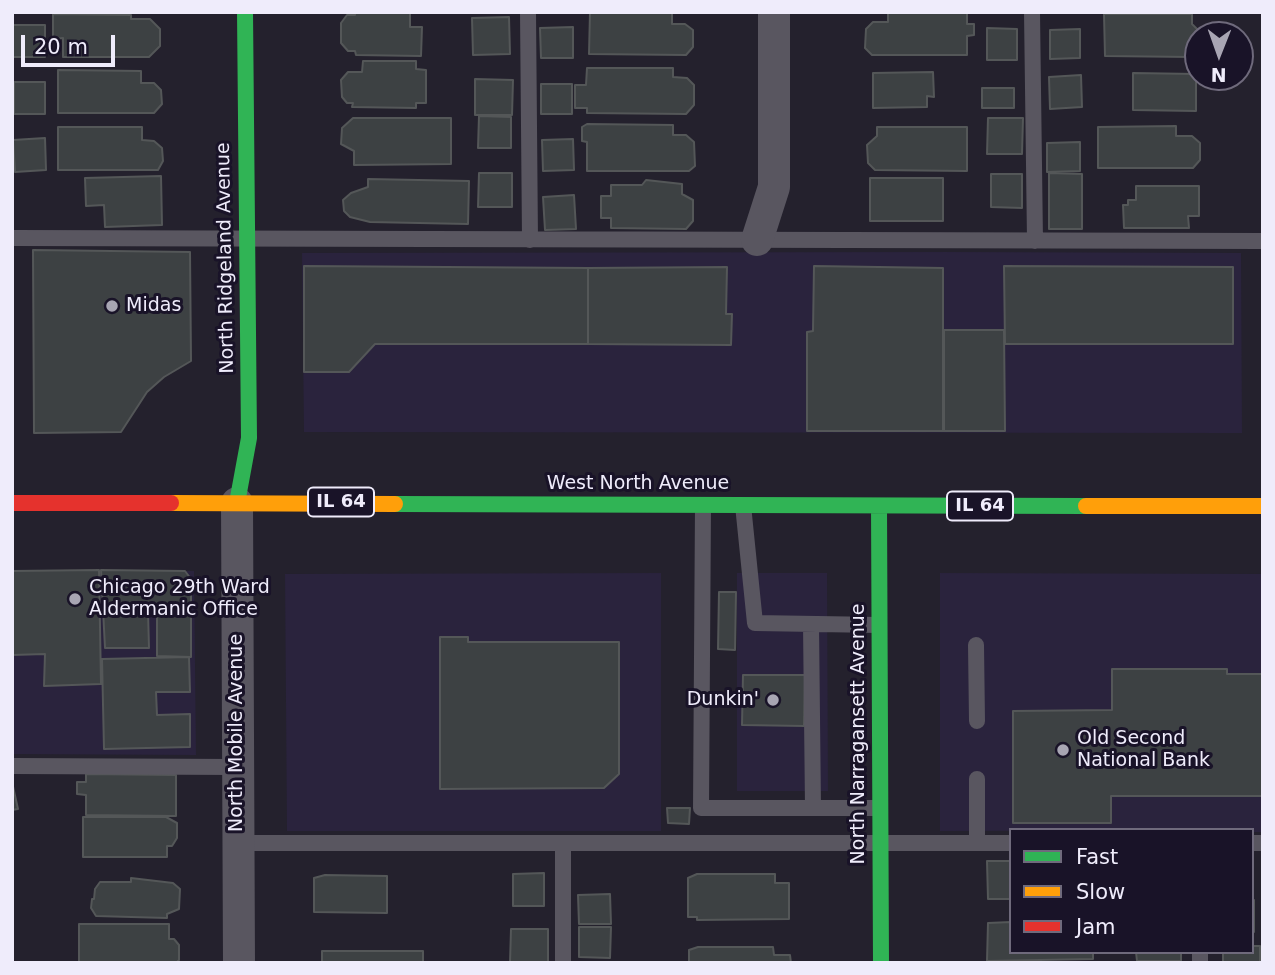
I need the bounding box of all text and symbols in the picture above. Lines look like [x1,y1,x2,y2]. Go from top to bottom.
scale bar [24,21,119,65]
north arrow [1184,21,1254,91]
text: 20 m [34,35,88,59]
text: N [1211,64,1227,86]
street label: North Ridgeland Avenue [213,142,239,374]
place label: Midas [126,295,181,317]
marker: Midas [104,298,120,314]
street label: West North Avenue [547,473,729,495]
road number: IL 64 [308,488,374,516]
road number: IL 64 [947,492,1013,520]
place label: Chicago 29th Ward Aldermanic Office [89,577,270,621]
marker: Chicago 29th Ward Aldermanic Office [67,591,83,607]
street label: North Narragansett Avenue [848,604,870,864]
street label: North Mobile Avenue [226,634,248,832]
place label: Dunkin' [687,689,759,711]
marker: Dunkin' [765,692,781,708]
place label: Old Second National Bank [1077,728,1210,772]
marker: Old Second National Bank [1055,742,1071,758]
legend [1009,828,1254,954]
text: Fast [1076,845,1118,869]
text: Slow [1076,880,1125,904]
text: Jam [1076,915,1116,939]

